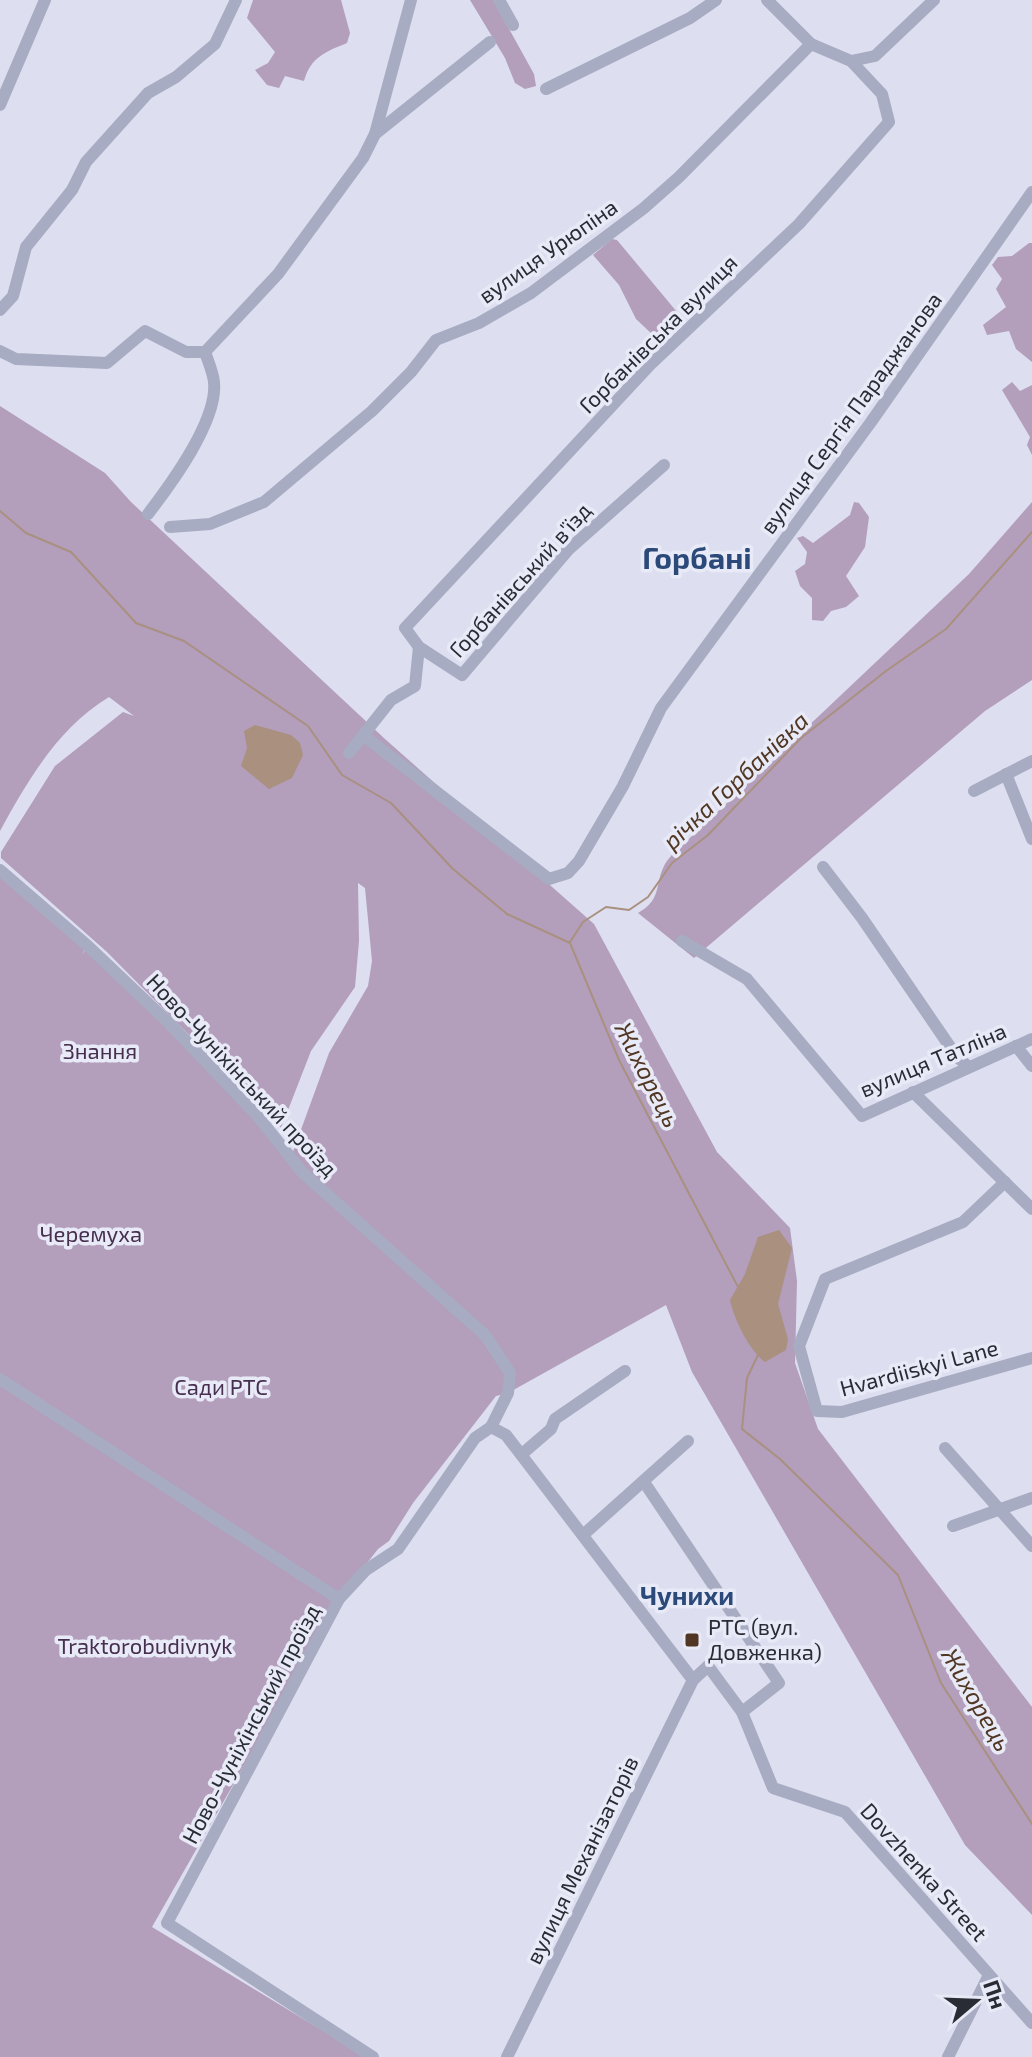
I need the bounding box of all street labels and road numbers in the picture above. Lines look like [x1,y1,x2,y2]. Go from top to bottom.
street label: вулиця Урюпіна [473,193,622,309]
street label: Горбанівська вулиця [573,249,742,418]
street label: вулиця Сергія Параджанова [754,287,947,539]
street label: Горбанівський в'їзд [443,497,596,662]
street label: Ново-Чуніхінський проїзд [141,968,343,1182]
street label: вулиця Татліна [855,1016,1010,1103]
street label: Hvardiiskyi Lane [837,1333,1001,1401]
street label: Ново-Чуніхінський проїзд [176,1599,325,1848]
street label: вулиця Механізаторів [519,1751,644,1968]
street label: Dovzhenka Street [856,1797,993,1946]

